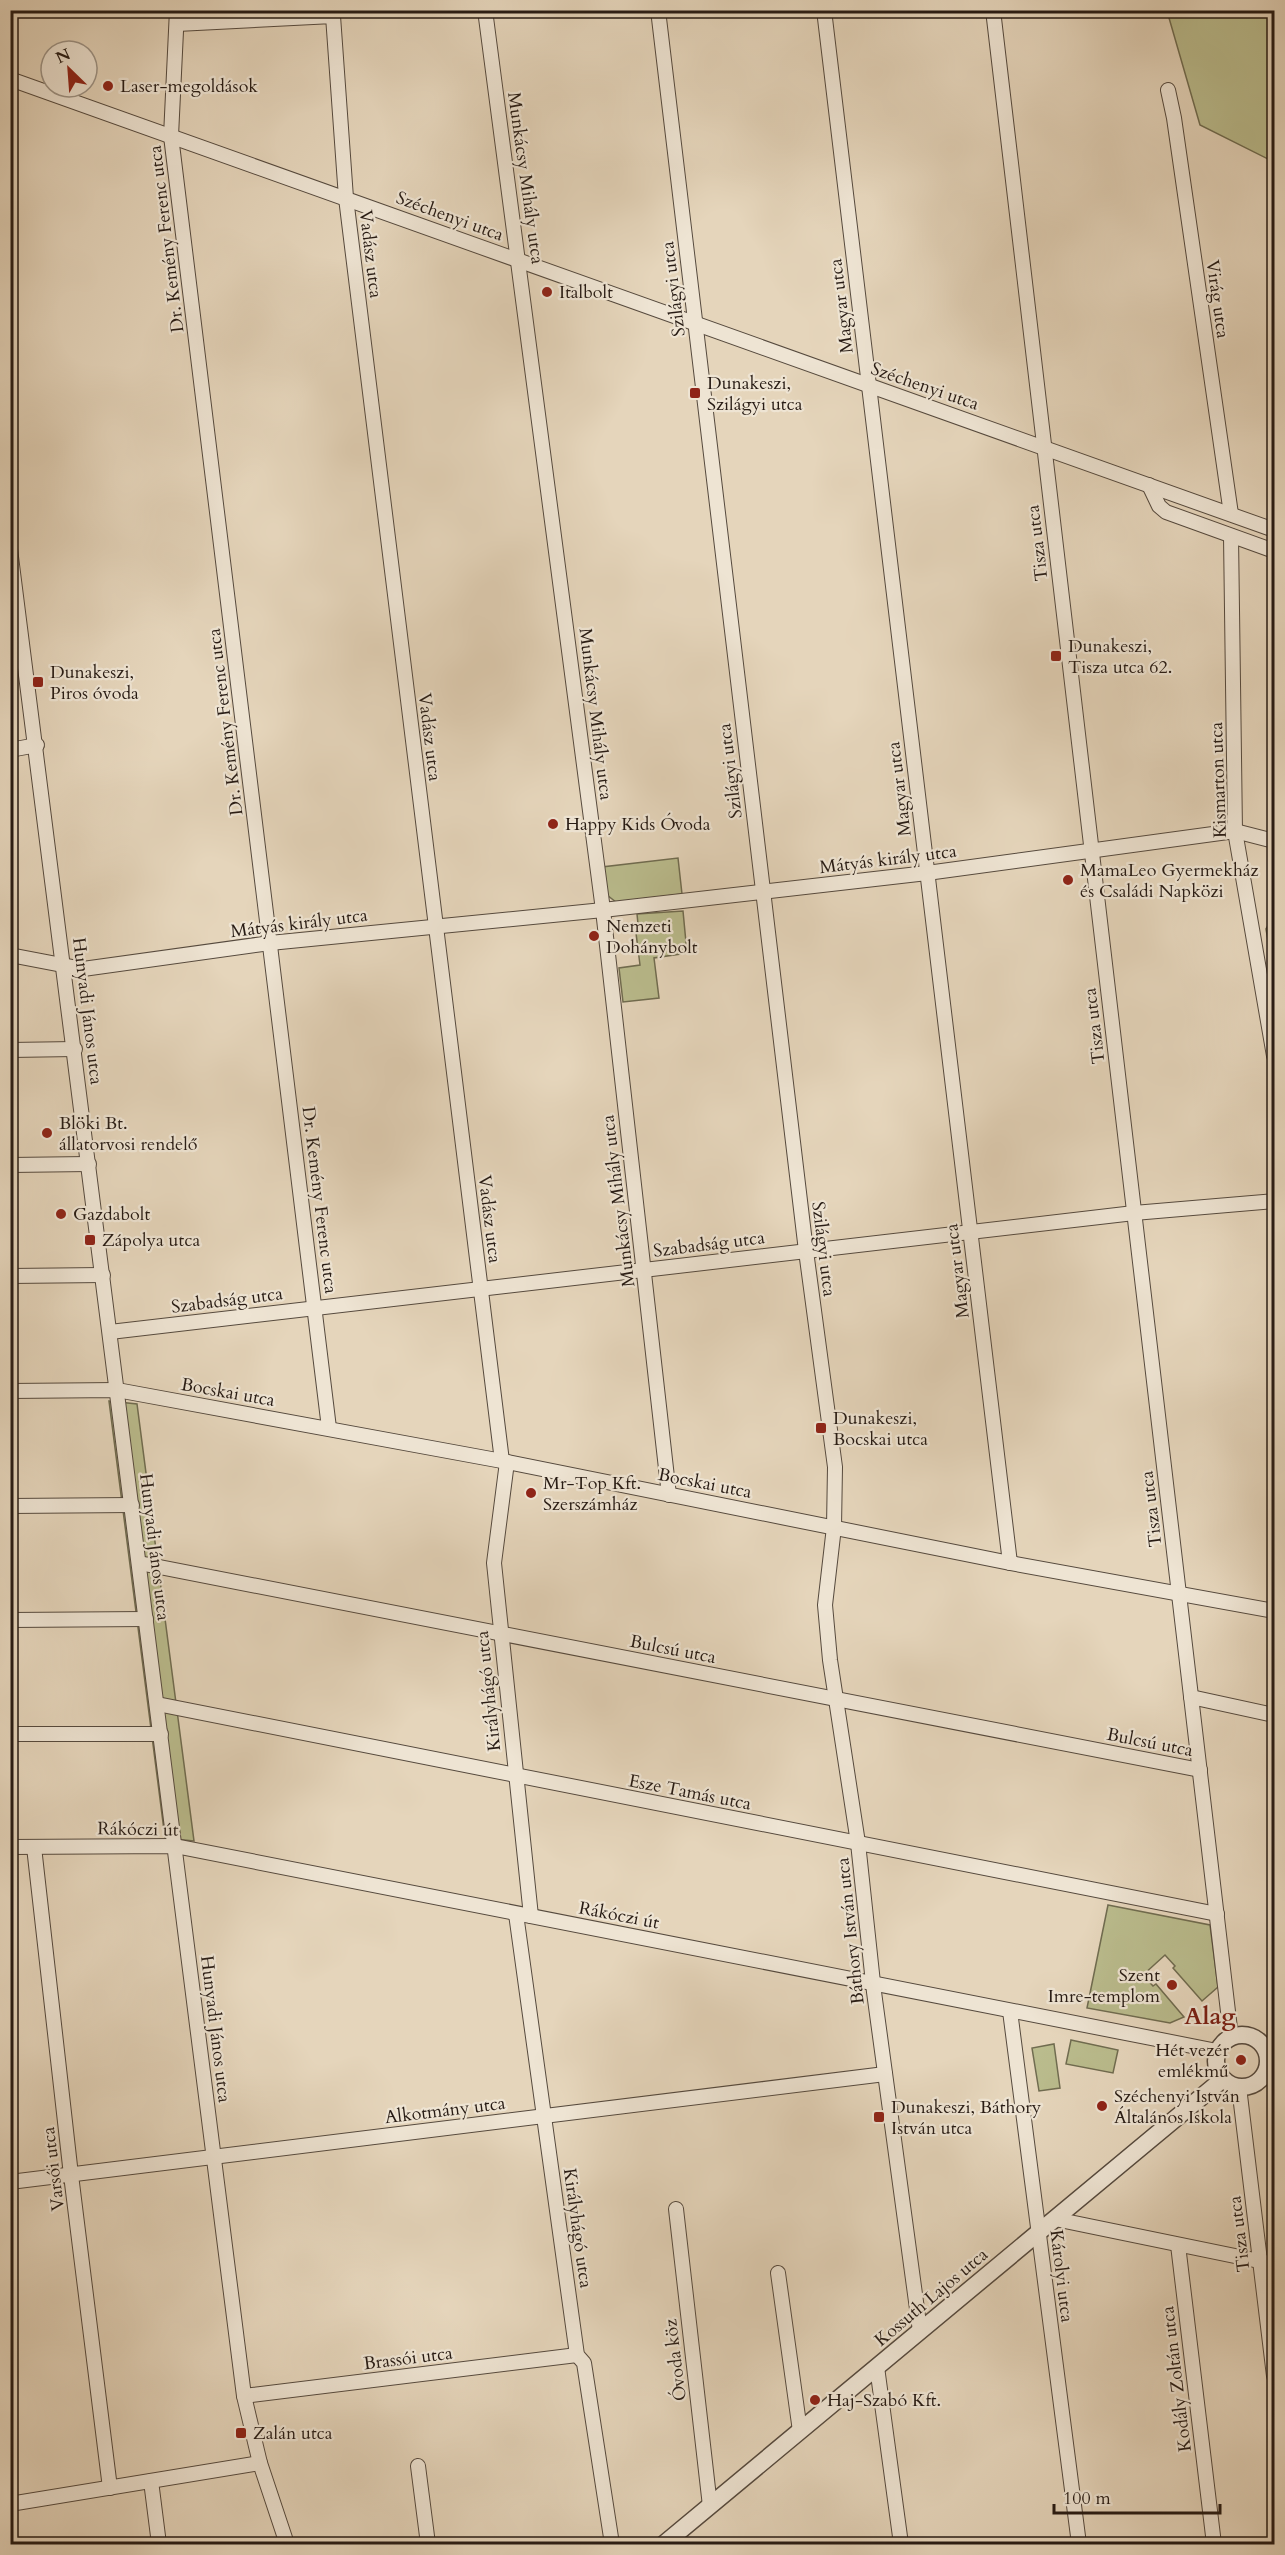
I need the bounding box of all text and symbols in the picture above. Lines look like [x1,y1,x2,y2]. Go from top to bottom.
north arrow [39,39,99,99]
text: N [52,43,74,69]
place label: Laser-megoldások [120,74,258,99]
marker: Laser-megoldások [101,79,115,93]
street label: Munkácsy Mihály utca [501,91,550,266]
street label: Dr. Kemény Ferenc utca [143,144,190,334]
street label: Széchenyi utca [393,185,507,248]
street label: Vadász utca [353,208,388,300]
street label: Szilágyi utca [655,240,692,338]
street label: Magyar utca [823,257,860,355]
street label: Virág utca [1200,258,1235,340]
place label: Italbolt [559,280,613,305]
marker: Italbolt [540,285,554,299]
street label: Széchenyi utca [867,356,982,417]
place label: Dunakeszi, Szilágyi utca [707,371,803,417]
marker: Dunakeszi, Szilágyi utca [688,386,702,400]
street label: Tisza utca [1020,503,1055,582]
street label: Dr. Kemény Ferenc utca [202,627,249,817]
street label: Munkácsy Mihály utca [573,627,618,802]
place label: Dunakeszi, Tisza utca 62. [1068,634,1172,680]
marker: Dunakeszi, Tisza utca 62. [1049,649,1063,663]
place label: Dunakeszi, Piros óvoda [50,660,139,706]
marker: Dunakeszi, Piros óvoda [31,675,45,689]
street label: Vadász utca [412,691,447,783]
street label: Kismarton utca [1204,721,1233,838]
street label: Szilágyi utca [712,722,749,820]
street label: Magyar utca [881,740,918,838]
place label: Happy Kids Óvoda [565,812,711,837]
marker: Happy Kids Óvoda [546,817,560,831]
street label: Mátyás király utca [818,839,958,880]
place label: MamaLeo Gyermekház és Családi Napközi [1080,858,1259,904]
marker: MamaLeo Gyermekház és Családi Napközi [1061,873,1075,887]
street label: Mátyás király utca [229,903,369,944]
place label: Nemzeti Dohánybolt [606,914,698,960]
marker: Nemzeti Dohánybolt [587,929,601,943]
street label: Hunyadi János utca [66,936,109,1086]
street label: Tisza utca [1077,986,1112,1065]
street label: Dr. Kemény Ferenc utca [296,1105,343,1295]
place label: Blöki Bt. állatorvosi rendelő [59,1111,198,1157]
street label: Munkácsy Mihály utca [596,1113,641,1288]
marker: Blöki Bt. állatorvosi rendelő [40,1126,54,1140]
street label: Vadász utca [472,1173,507,1265]
street label: Szilágyi utca [805,1200,842,1298]
place label: Gazdabolt [73,1202,150,1227]
marker: Gazdabolt [54,1207,68,1221]
street label: Magyar utca [939,1222,976,1320]
street label: Szabadság utca [652,1225,766,1264]
place label: Zápolya utca [102,1228,200,1253]
marker: Zápolya utca [83,1233,97,1247]
street label: Szabadság utca [170,1281,284,1320]
street label: Bocskai utca [179,1372,277,1413]
place label: Dunakeszi, Bocskai utca [833,1406,928,1452]
marker: Dunakeszi, Bocskai utca [814,1421,828,1435]
street label: Bocskai utca [656,1462,754,1505]
street label: Tisza utca [1134,1469,1169,1548]
place label: Mr-Top Kft. Szerszámház [543,1471,641,1517]
street label: Hunyadi János utca [133,1472,176,1622]
marker: Mr-Top Kft. Szerszámház [524,1486,538,1500]
street label: Királyhágó utca [470,1629,507,1752]
street label: Bulcsú utca [628,1629,718,1670]
street label: Bulcsú utca [1105,1722,1195,1763]
street label: Esze Tamás utca [626,1768,754,1817]
street label: Rákóczi út [97,1816,179,1843]
street label: Báthory István utca [830,1856,871,2006]
street label: Rákóczi út [577,1895,662,1936]
street label: Hunyadi János utca [194,1954,237,2104]
place label: Szent Imre-templom [1048,1963,1161,2009]
marker: Szent Imre-templom [1165,1978,1179,1992]
district label: Alag [1184,2000,1236,2033]
place label: Hét vezér emlékmű [1155,2038,1229,2084]
marker: Hét vezér emlékmű [1234,2053,1248,2067]
place label: Széchenyi István Általános Iskola [1114,2084,1241,2130]
street label: Alkotmány utca [383,2091,507,2130]
place label: Dunakeszi, Báthory István utca [891,2095,1042,2141]
marker: Széchenyi István Általános Iskola [1095,2099,1109,2113]
marker: Dunakeszi, Báthory István utca [872,2110,886,2124]
street label: Varsói utca [36,2125,71,2213]
street label: Királyhágó utca [557,2167,598,2290]
street label: Tisza utca [1222,2194,1257,2273]
street label: Károlyi utca [1043,2228,1080,2324]
street label: Kossuth Lajos utca [869,2242,994,2352]
street label: Kodály Zoltán utca [1155,2304,1198,2453]
street label: Óvoda köz [658,2317,693,2402]
street label: Brassói utca [362,2341,454,2376]
place label: Haj-Szabó Kft. [827,2388,941,2413]
marker: Haj-Szabó Kft. [808,2393,822,2407]
place label: Zalán utca [253,2421,333,2446]
marker: Zalán utca [234,2426,248,2440]
scale bar [1054,2477,1220,2515]
text: 100 m [1063,2486,1111,2511]

